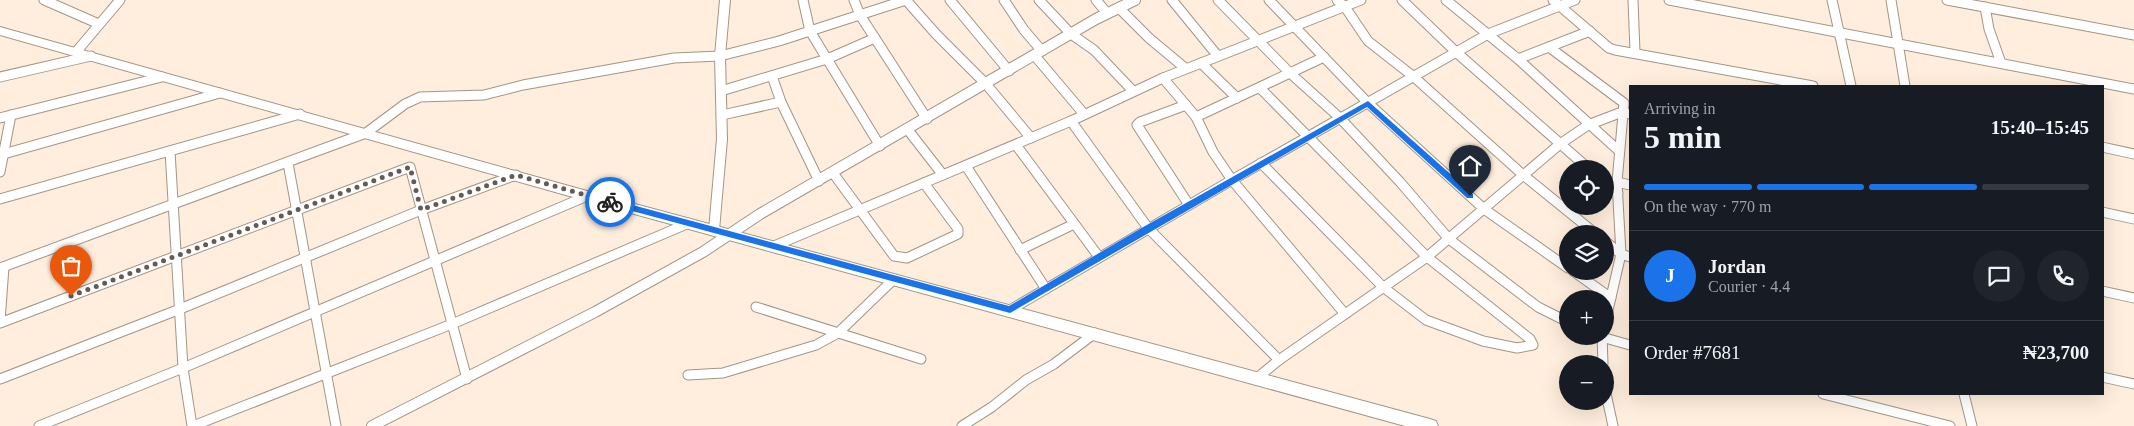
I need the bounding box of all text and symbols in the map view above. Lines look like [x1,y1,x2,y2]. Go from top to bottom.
text: Arriving in [1644,100,1716,117]
text: 15:40–15:45 [1991,117,2089,138]
text: 5 min [1644,119,1721,155]
pin [1449,145,1491,196]
icon: home [1456,152,1484,180]
map controls [1559,160,1614,410]
button: locate [1559,160,1614,215]
courier [585,177,635,227]
icon: bike [596,188,624,216]
text: On the way · 770 m [1644,198,1772,215]
button: layers [1559,225,1614,280]
pin [50,245,92,296]
button: chat [1973,250,2025,302]
button: phone [2037,250,2089,302]
icon: bag [57,252,85,280]
text: Jordan [1708,256,1766,277]
text: J [1665,265,1675,286]
text: Courier · 4.4 [1708,278,1790,295]
button: + [1559,290,1614,345]
text: Order #7681 [1644,342,1741,363]
text: ₦23,700 [2023,342,2089,363]
button: − [1559,355,1614,410]

